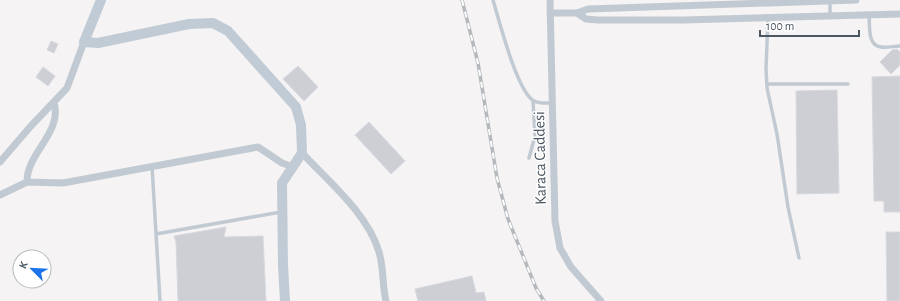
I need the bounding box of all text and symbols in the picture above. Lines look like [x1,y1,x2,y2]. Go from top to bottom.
scale bar [760,12,859,38]
text: 100 m [766,20,794,32]
street label: Karaca Caddesi [531,111,549,205]
north arrow [12,249,52,289]
text: K [17,259,30,270]

